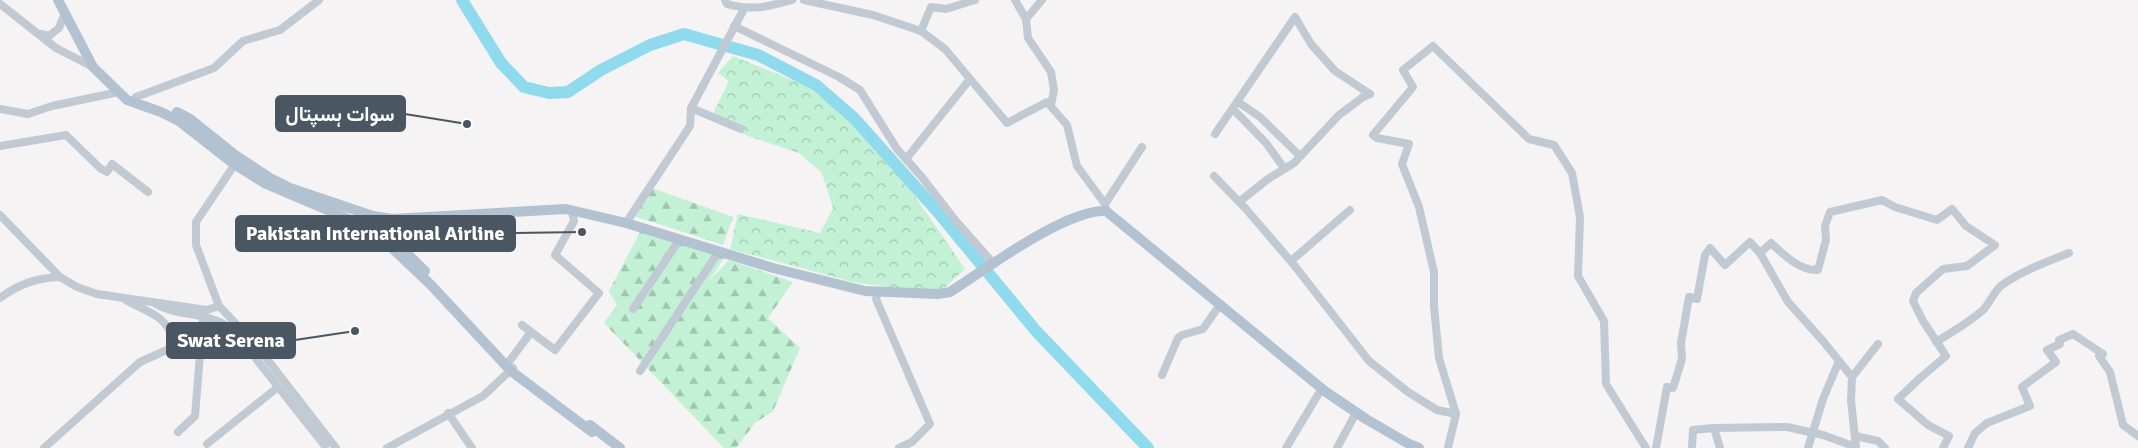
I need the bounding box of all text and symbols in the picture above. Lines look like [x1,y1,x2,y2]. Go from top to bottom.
callout: سوات ہسپتال [276,96,405,131]
text: سوات ہسپتال [286,102,394,128]
callout: Pakistan International Airline [236,216,515,251]
text: Pakistan International Airline [246,221,504,246]
callout: Swat Serena [167,323,295,358]
text: Swat Serena [177,328,285,353]

